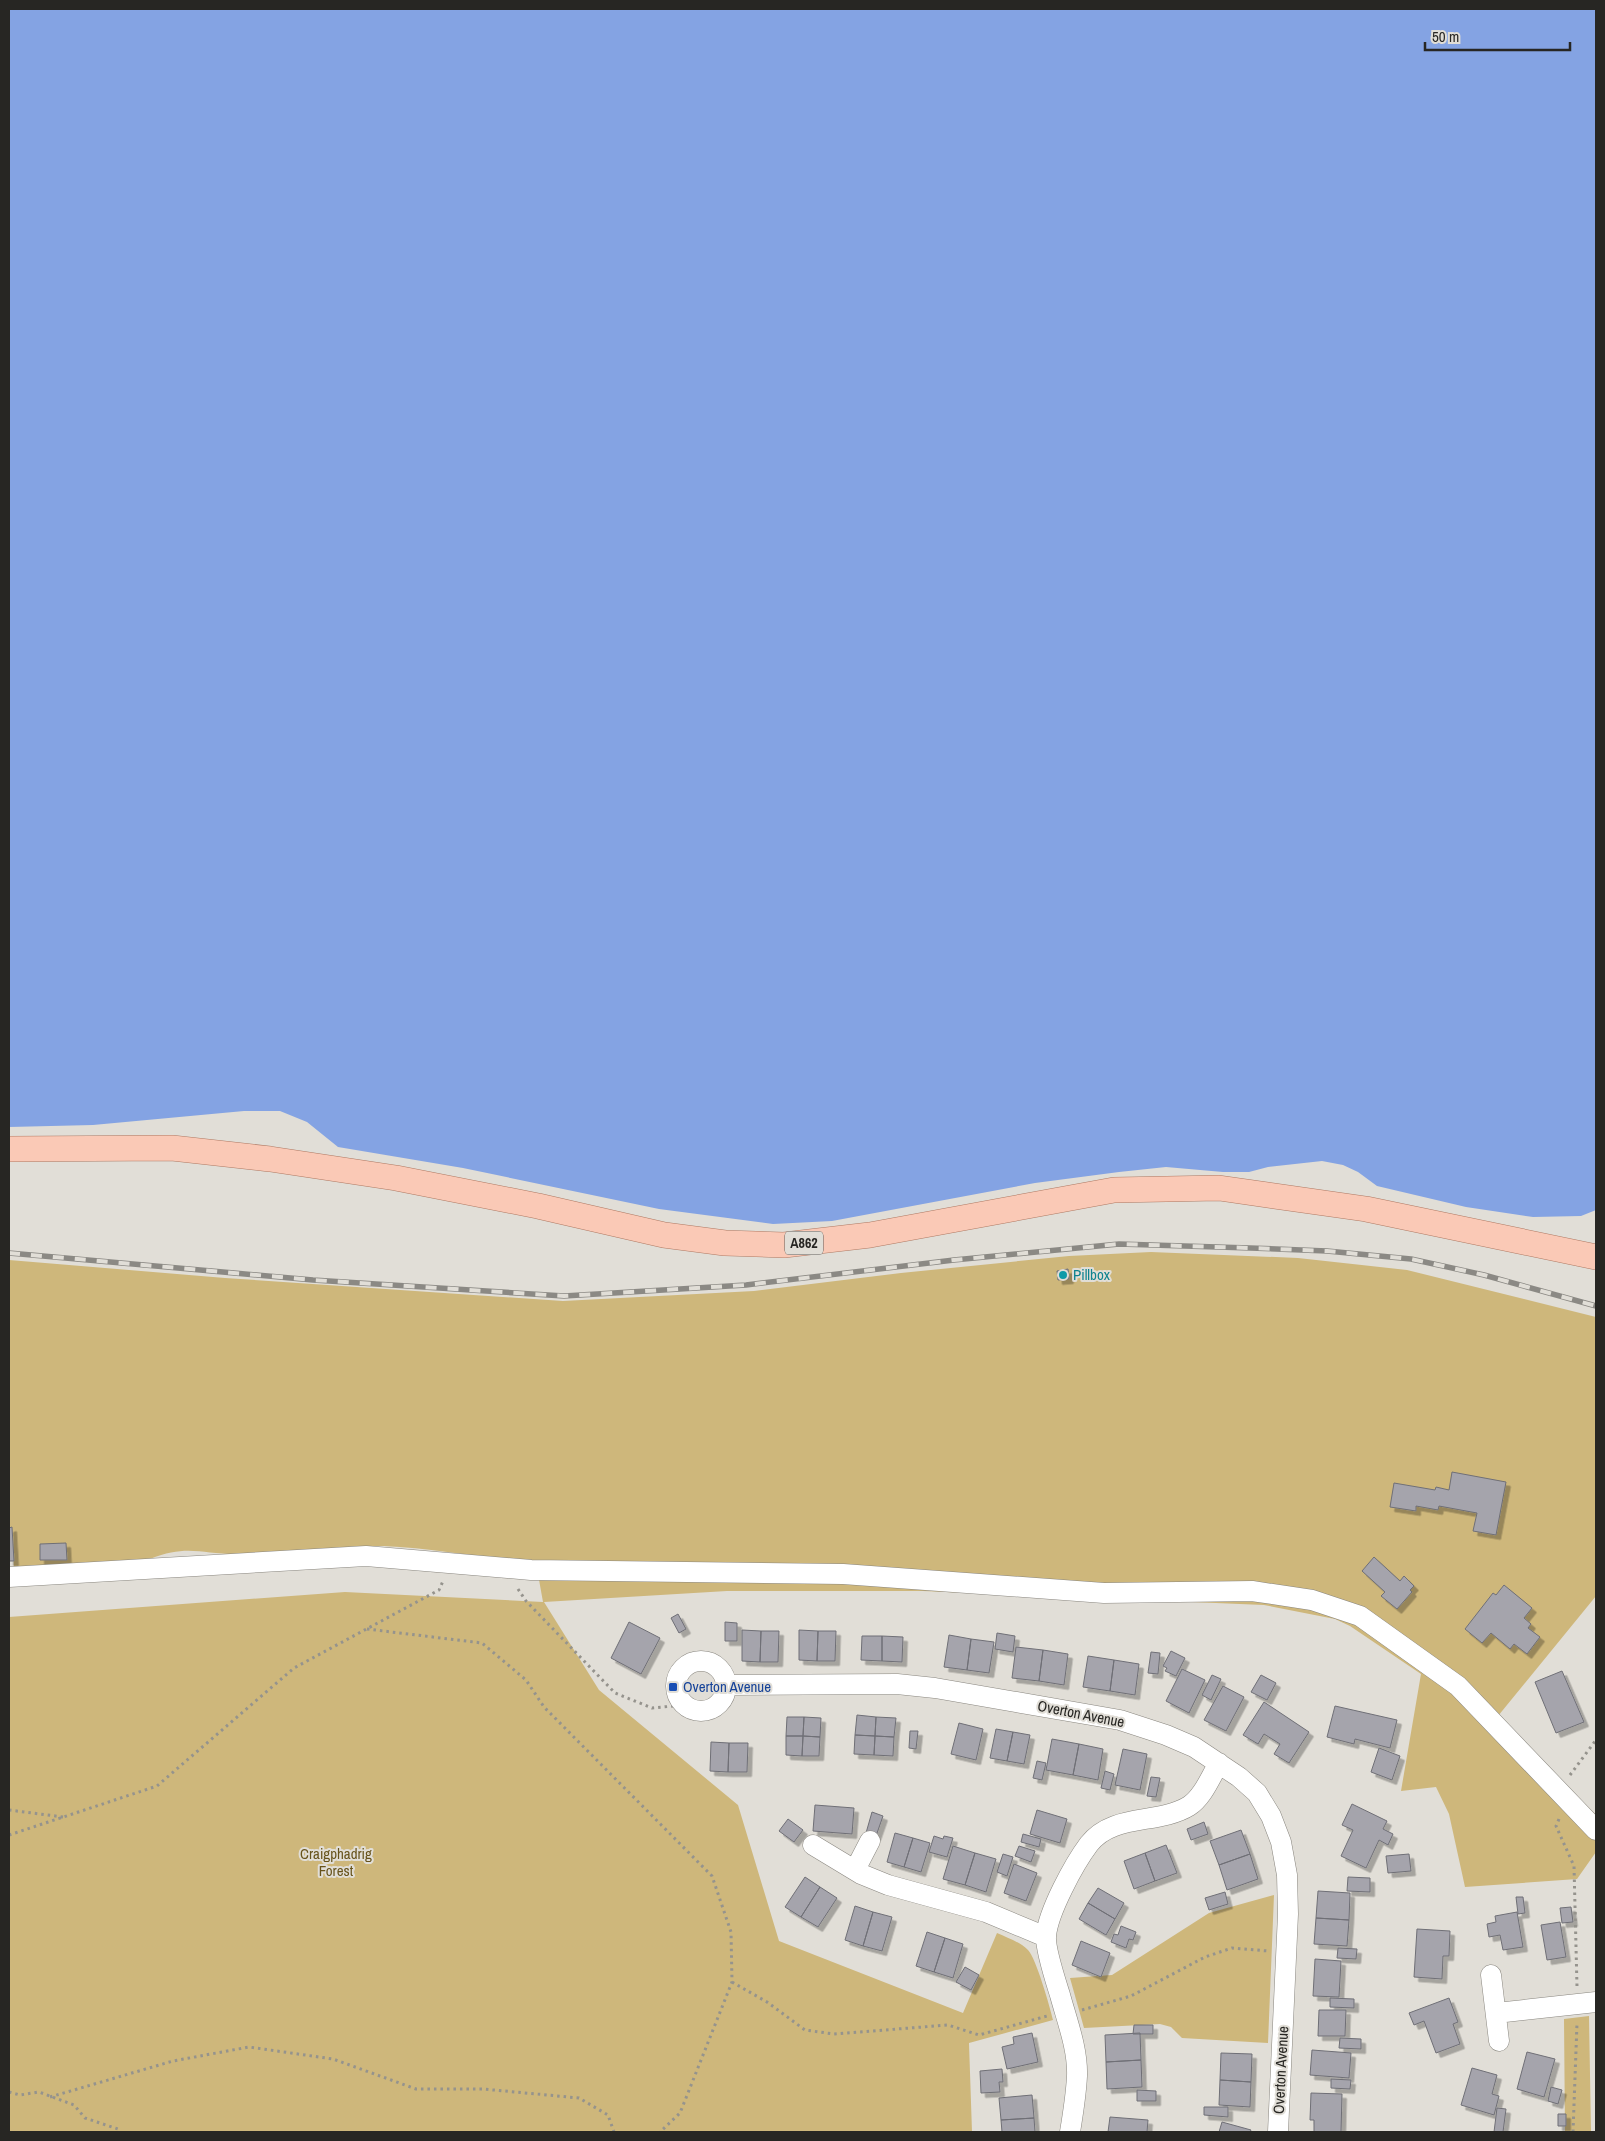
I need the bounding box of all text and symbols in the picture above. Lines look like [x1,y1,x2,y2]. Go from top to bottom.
scale bar [1425,20,1570,52]
text: 50 m [1432,26,1459,47]
road number: A862 [785,1232,823,1254]
place label: Pillbox [1073,1264,1111,1285]
marker: Pillbox [1057,1269,1069,1281]
place label: Overton Avenue [683,1676,771,1697]
marker: Overton Avenue [667,1681,679,1693]
street label: Overton Avenue [1036,1695,1126,1732]
park label: Craigphadrig Forest [300,1843,372,1881]
street label: Overton Avenue [1268,2025,1293,2114]

